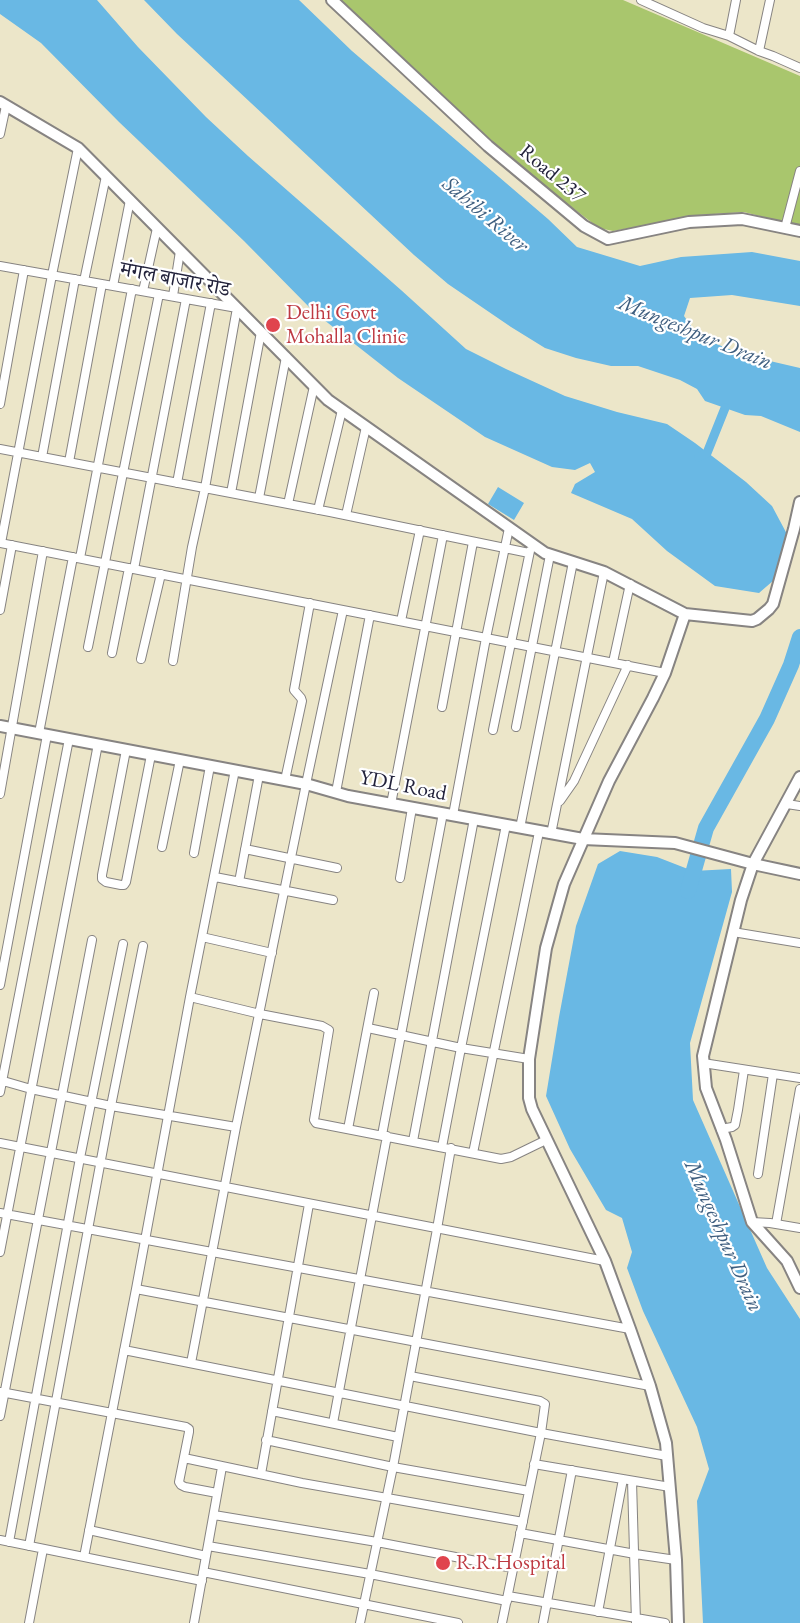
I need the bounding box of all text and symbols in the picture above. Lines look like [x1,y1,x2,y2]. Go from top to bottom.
street label: Road 237 [514,139,590,209]
water label: Sahibi River [436,171,534,259]
street label: मंगल बाजार रोड [118,257,232,303]
water label: Mungeshpur Drain [615,290,775,376]
place label: Delhi Govt Mohalla Clinic [286,300,406,350]
marker: Delhi Govt Mohalla Clinic [264,316,282,334]
street label: YDL Road [357,765,449,807]
water label: Mungeshpur Drain [678,1156,768,1316]
place label: R.R.Hospital [456,1550,566,1576]
marker: R.R.Hospital [434,1554,452,1572]

